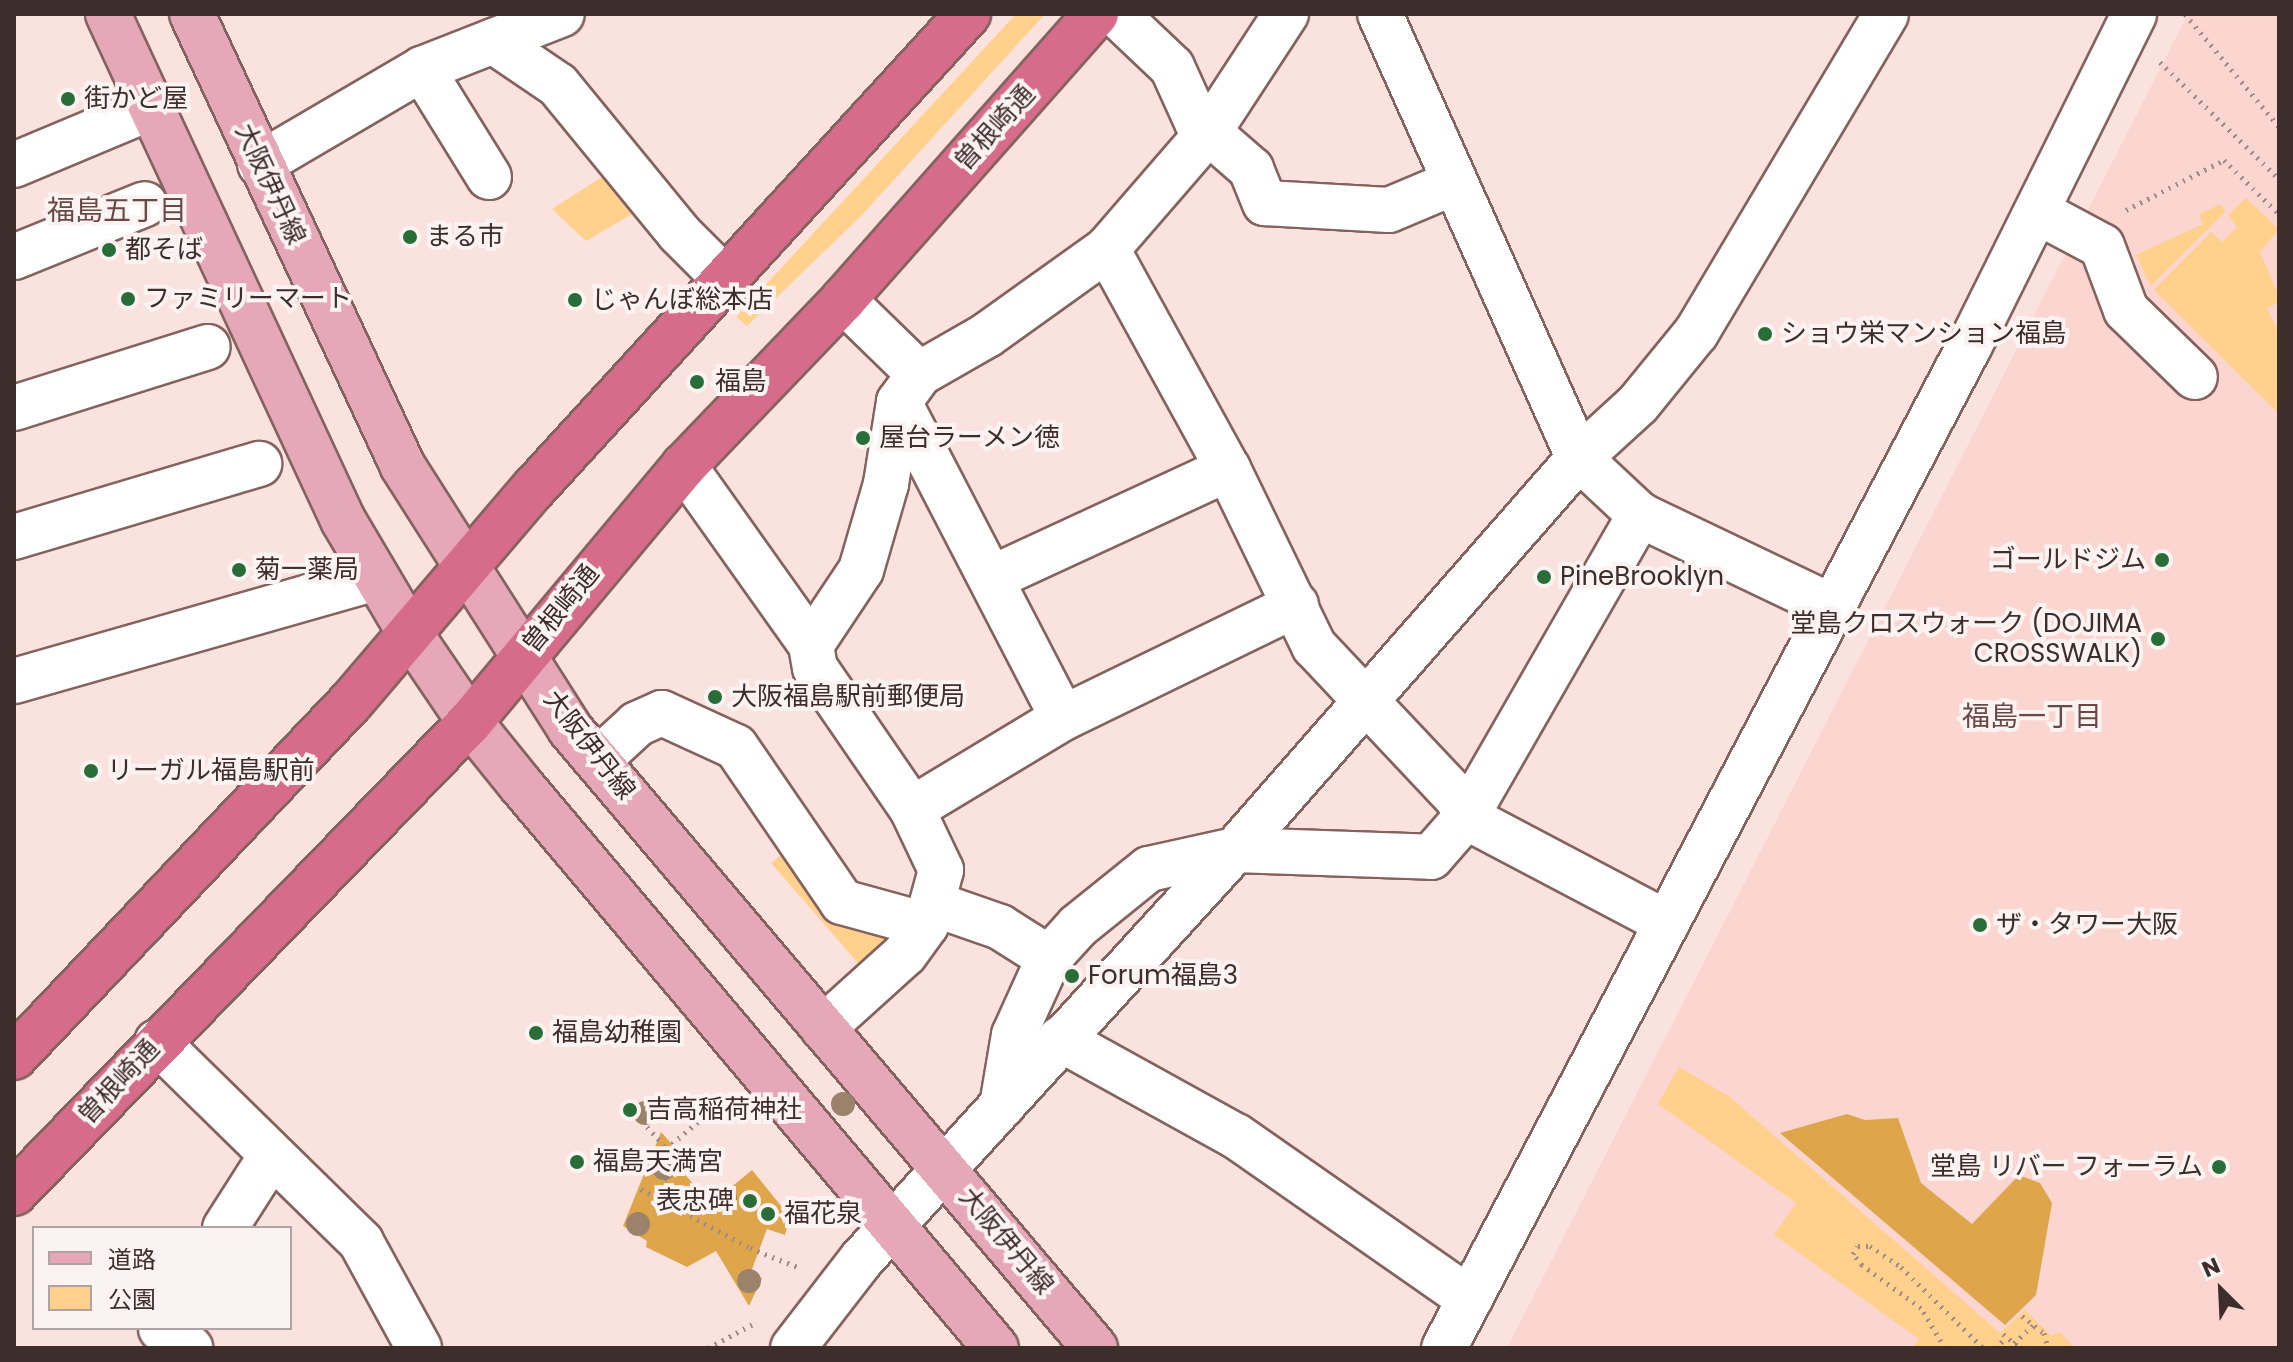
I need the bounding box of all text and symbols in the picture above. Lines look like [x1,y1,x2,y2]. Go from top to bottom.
street label: 曽根崎通 [949,79,1041,177]
place label: 街かど屋 [84,83,188,115]
marker: 街かど屋 [59,90,77,108]
street label: 大阪伊丹線 [228,118,312,250]
district label: 福島五丁目 [47,194,187,228]
place label: まる市 [426,221,504,253]
marker: まる市 [401,228,419,246]
place label: 都そば [125,234,203,266]
marker: 都そば [100,241,118,259]
place label: ファミリーマート [144,283,352,315]
place label: じゃんぼ総本店 [591,284,773,316]
marker: ファミリーマート [119,290,137,308]
marker: じゃんぼ総本店 [566,291,584,309]
place label: ショウ栄マンション福島 [1781,318,2067,350]
marker: ショウ栄マンション福島 [1756,325,1774,343]
place label: 福島 [715,366,767,398]
marker: 福島 [686,371,708,393]
place label: 屋台ラーメン徳 [879,422,1061,454]
marker: 屋台ラーメン徳 [854,429,872,447]
place label: ゴールドジム [1990,544,2146,576]
marker: ゴールドジム [2153,551,2171,569]
place label: 菊一薬局 [255,554,359,586]
street label: 曽根崎通 [516,559,606,659]
marker: 菊一薬局 [230,561,248,579]
place label: PineBrooklyn [1560,561,1724,593]
marker: PineBrooklyn [1535,568,1553,586]
place label: 堂島クロスウォーク (DOJIMA CROSSWALK) [1790,608,2142,670]
marker: 堂島クロスウォーク (DOJIMA CROSSWALK) [2149,630,2167,648]
place label: 大阪福島駅前郵便局 [731,681,965,713]
street label: 大阪伊丹線 [537,684,641,806]
marker: 大阪福島駅前郵便局 [706,688,724,706]
district label: 福島一丁目 [1962,700,2102,734]
place label: リーガル福島駅前 [107,755,315,787]
marker: リーガル福島駅前 [82,762,100,780]
place label: ザ・タワー大阪 [1996,909,2178,941]
marker: ザ・タワー大阪 [1971,916,1989,934]
place label: Forum福島3 [1088,960,1238,992]
marker: Forum福島3 [1063,967,1081,985]
place label: 福島幼稚園 [552,1017,682,1049]
marker: 福島幼稚園 [527,1024,545,1042]
street label: 曽根崎通 [72,1033,166,1131]
place label: 吉高稲荷神社 [646,1094,802,1126]
marker: 吉高稲荷神社 [621,1101,639,1119]
place label: 福島天満宮 [593,1146,723,1178]
place label: 堂島 リバー フォーラム [1929,1151,2203,1183]
marker: 福島天満宮 [568,1153,586,1171]
marker: 堂島 リバー フォーラム [2210,1158,2228,1176]
street label: 大阪伊丹線 [952,1181,1060,1301]
place label: 表忠碑 [656,1185,734,1217]
marker: 表忠碑 [741,1192,759,1210]
place label: 福花泉 [784,1198,862,1230]
marker: 福花泉 [759,1205,777,1223]
legend [32,1226,292,1330]
text: 道路 [108,1243,156,1276]
north arrow [2181,1250,2261,1330]
text: N [2197,1250,2225,1285]
text: 公園 [108,1283,156,1316]

